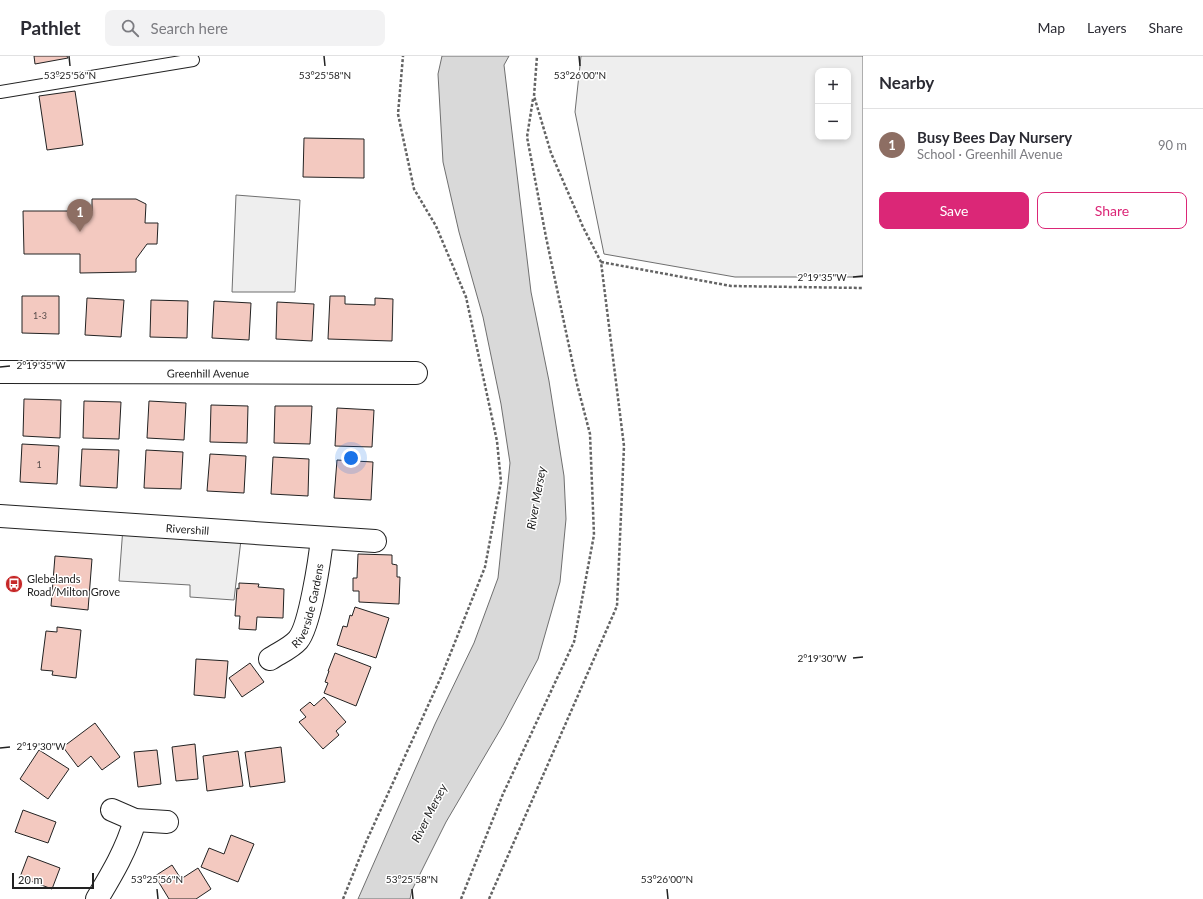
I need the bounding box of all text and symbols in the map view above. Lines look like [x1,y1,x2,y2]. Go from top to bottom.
search box [105,10,385,46]
text: Pathlet [20,16,81,39]
icon: search [119,17,141,39]
text: Search here [151,19,228,37]
text: Map [1037,19,1065,36]
text: Layers [1087,19,1127,36]
text: Share [1149,19,1183,36]
map controls [815,68,851,140]
button: + [815,68,851,104]
text: 53°25'56"N [44,69,96,81]
text: 53°25'58"N [299,69,351,81]
text: 53°26'00"N [554,69,606,81]
text: Nearby [879,72,934,93]
button: − [815,104,851,140]
text: Busy Bees Day Nursery [917,128,1072,146]
text: 1 [888,137,896,153]
text: 90 m [1158,137,1187,153]
text: School · Greenhill Avenue [917,146,1063,162]
button: Save [879,192,1029,229]
button: Share [1037,192,1187,229]
pin: 1 [67,199,93,232]
text: 2°19'35"W [797,271,847,283]
house number: 1-3 [33,310,47,321]
text: 2°19'35"W [16,359,66,371]
street label: Greenhill Avenue [167,366,249,379]
your location [341,448,361,468]
house number: 1 [36,459,42,470]
water label: River Mersey [523,465,549,531]
street label: Rivershill [165,521,210,536]
street label: Riverside Gardens [288,562,325,650]
place label: Glebelands Road/Milton Grove [27,572,120,598]
bus stop icon: Glebelands Road/Milton Grove [4,574,24,594]
text: 2°19'30"W [797,652,847,664]
text: 2°19'30"W [16,740,66,752]
water label: River Mersey [408,781,450,845]
scale bar [12,871,94,890]
text: 20 m [18,873,43,886]
text: 53°25'56"N [131,873,183,885]
text: 53°25'58"N [386,873,438,885]
text: 53°26'00"N [641,873,693,885]

